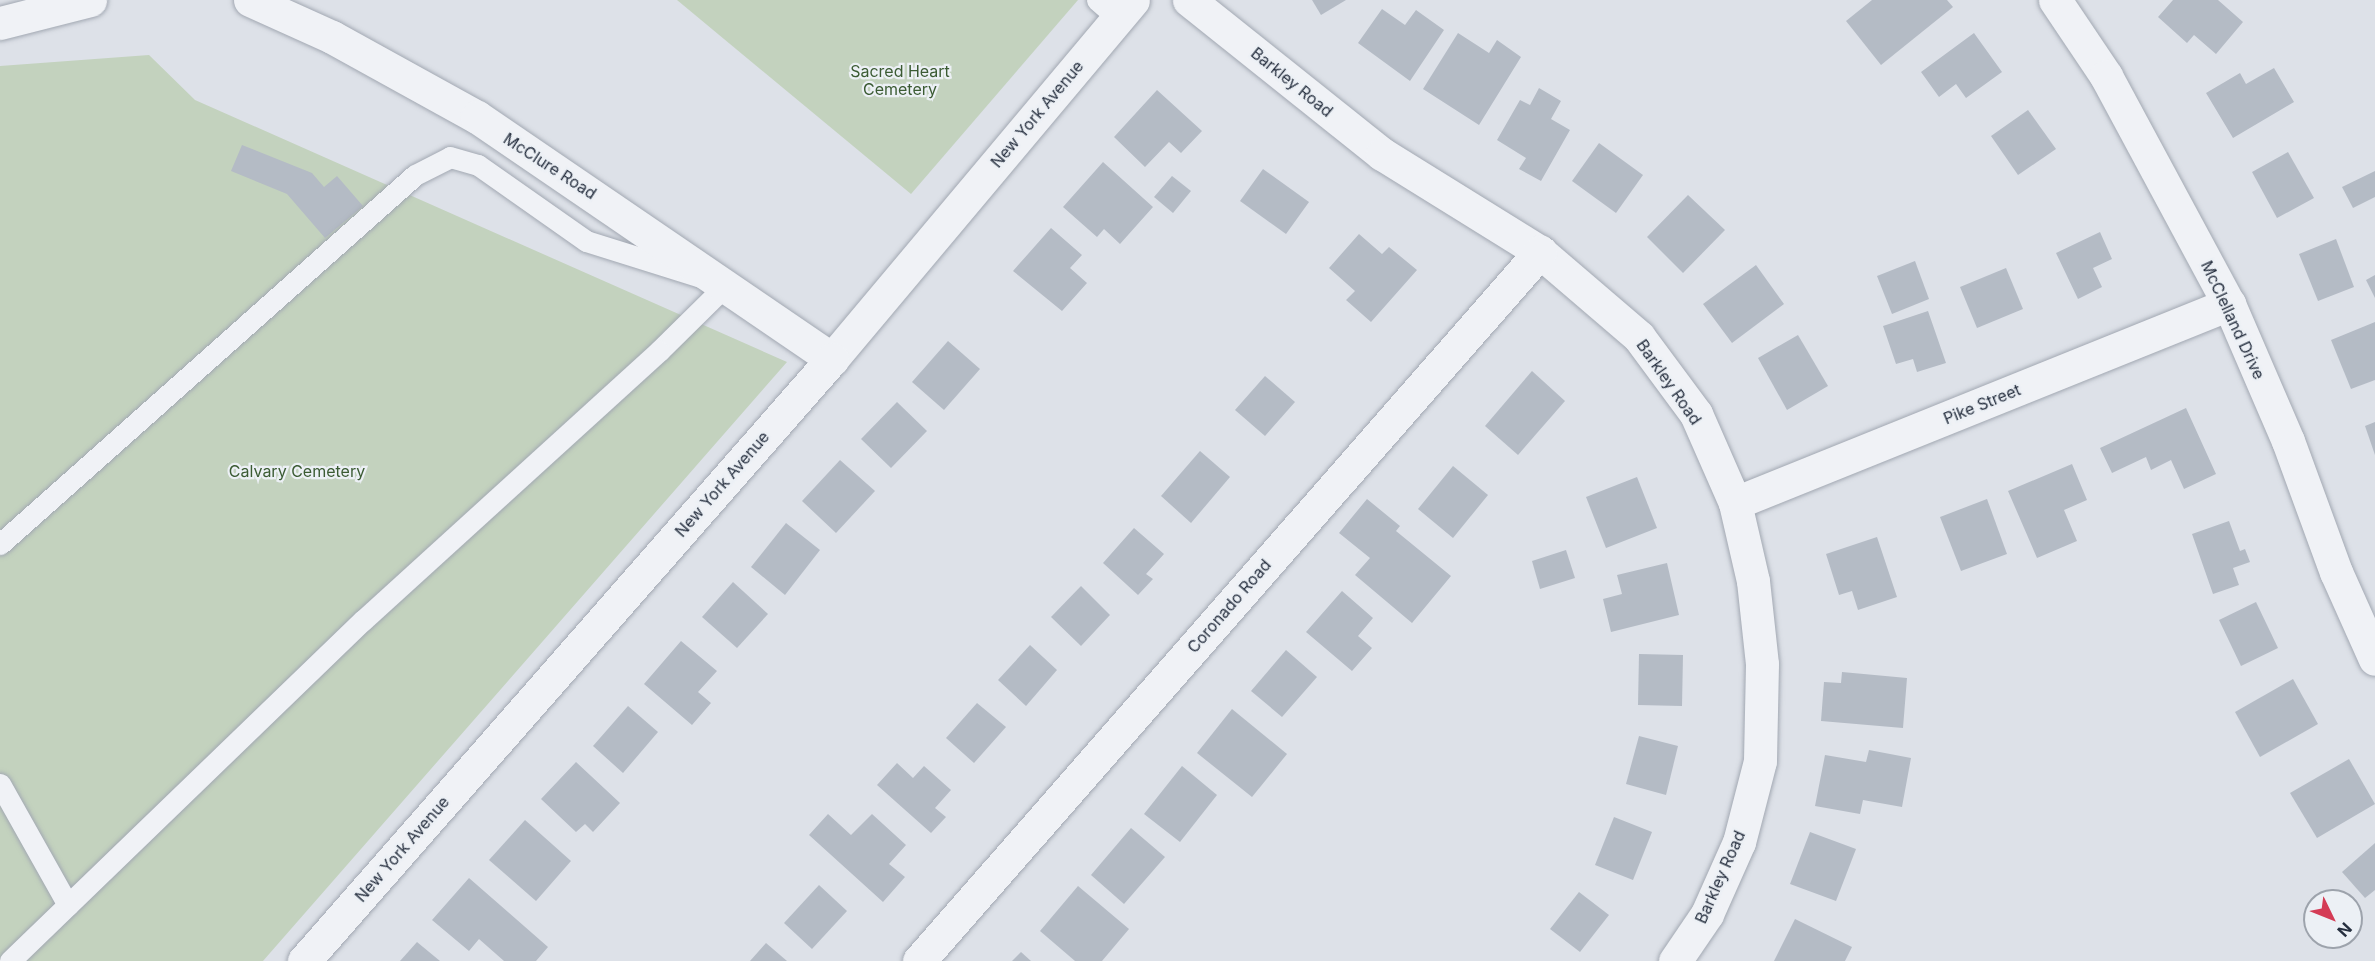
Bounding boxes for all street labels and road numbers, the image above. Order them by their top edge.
street label: Barkley Road [1247,43,1337,121]
street label: New York Avenue [987,57,1087,171]
street label: McClure Road [500,129,600,203]
street label: McClelland Drive [2197,258,2269,382]
street label: Barkley Road [1633,336,1705,428]
street label: Pike Street [1941,380,2023,428]
street label: New York Avenue [671,427,773,541]
street label: Coronado Road [1183,555,1275,657]
street label: New York Avenue [351,792,453,906]
street label: Barkley Road [1691,828,1749,926]

